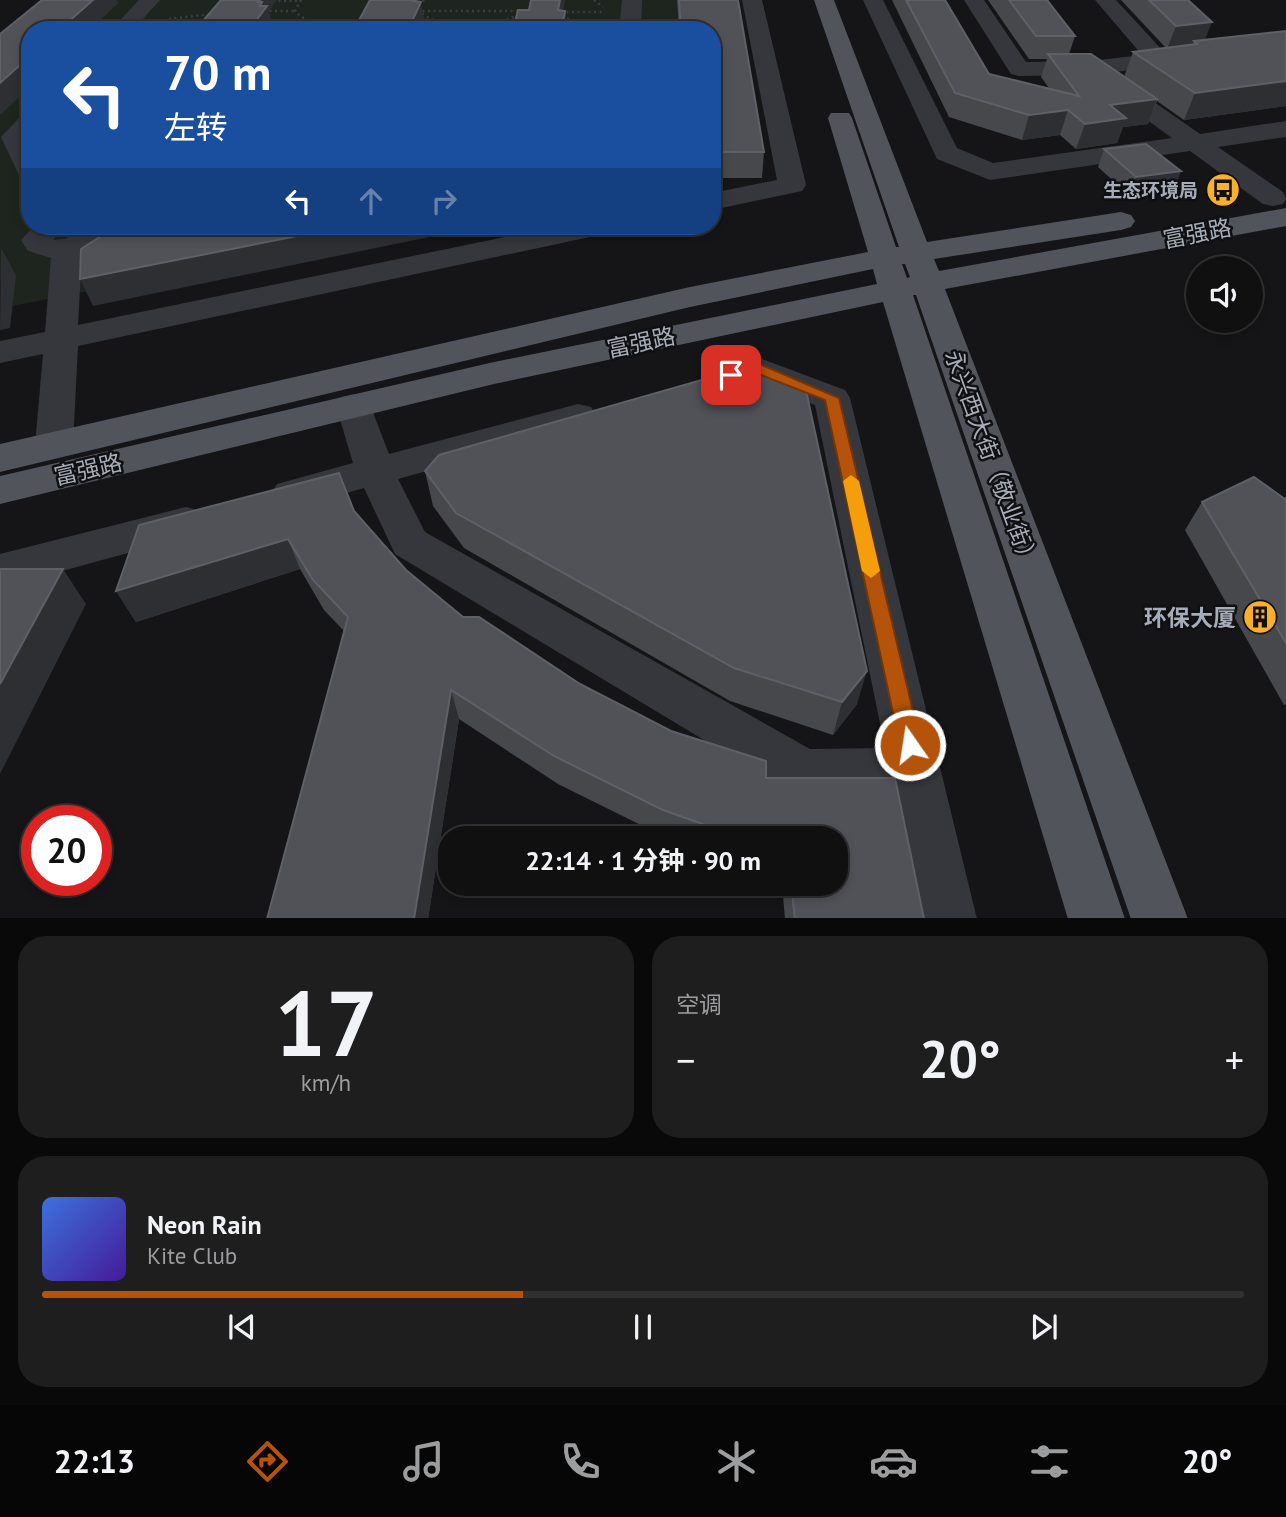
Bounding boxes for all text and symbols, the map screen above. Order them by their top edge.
text: 70 m [164,40,271,104]
icon: left [49,49,140,140]
text: 左转 [164,106,228,148]
bus stop icon: 生态环境局 [1204,171,1242,209]
place label: 生态环境局 [1103,178,1198,202]
icon: left [279,182,317,220]
icon: ahead [352,182,390,220]
icon: right [425,182,463,220]
street label: 富强路 [1160,212,1234,254]
map controls [1186,256,1263,333]
button: sound [1186,256,1263,333]
street label: 富强路 [604,321,678,363]
pin [701,345,761,405]
street label: 永兴西大街（敬业街） [939,346,1045,572]
icon: arrive [712,356,750,394]
street label: 富强路 [51,447,125,491]
building icon: 环保大厦 [1241,598,1279,636]
place label: 环保大厦 [1144,603,1236,632]
position arrow [873,708,947,782]
speed limit sign: 20 [21,805,112,896]
text: 22:14 · 1 分钟 · 90 m [525,844,761,877]
text: 17 [274,963,378,1081]
text: 空调 [676,990,722,1019]
text: 20° [919,1025,1001,1092]
text: − [676,1035,695,1084]
text: + [1225,1035,1244,1084]
text: km/h [301,1068,351,1097]
text: Neon Rain [147,1208,262,1241]
text: Kite Club [147,1241,237,1270]
icon: previous [223,1308,261,1346]
icon: pause [624,1308,662,1346]
icon: next [1025,1308,1063,1346]
icon: directions [243,1437,292,1486]
icon: music [399,1437,448,1486]
icon: phone [556,1437,605,1486]
icon: climate [712,1437,761,1486]
icon: car [869,1437,918,1486]
icon: filters [1025,1437,1074,1486]
text: 22:13 [54,1440,135,1482]
text: 20° [1182,1440,1232,1482]

